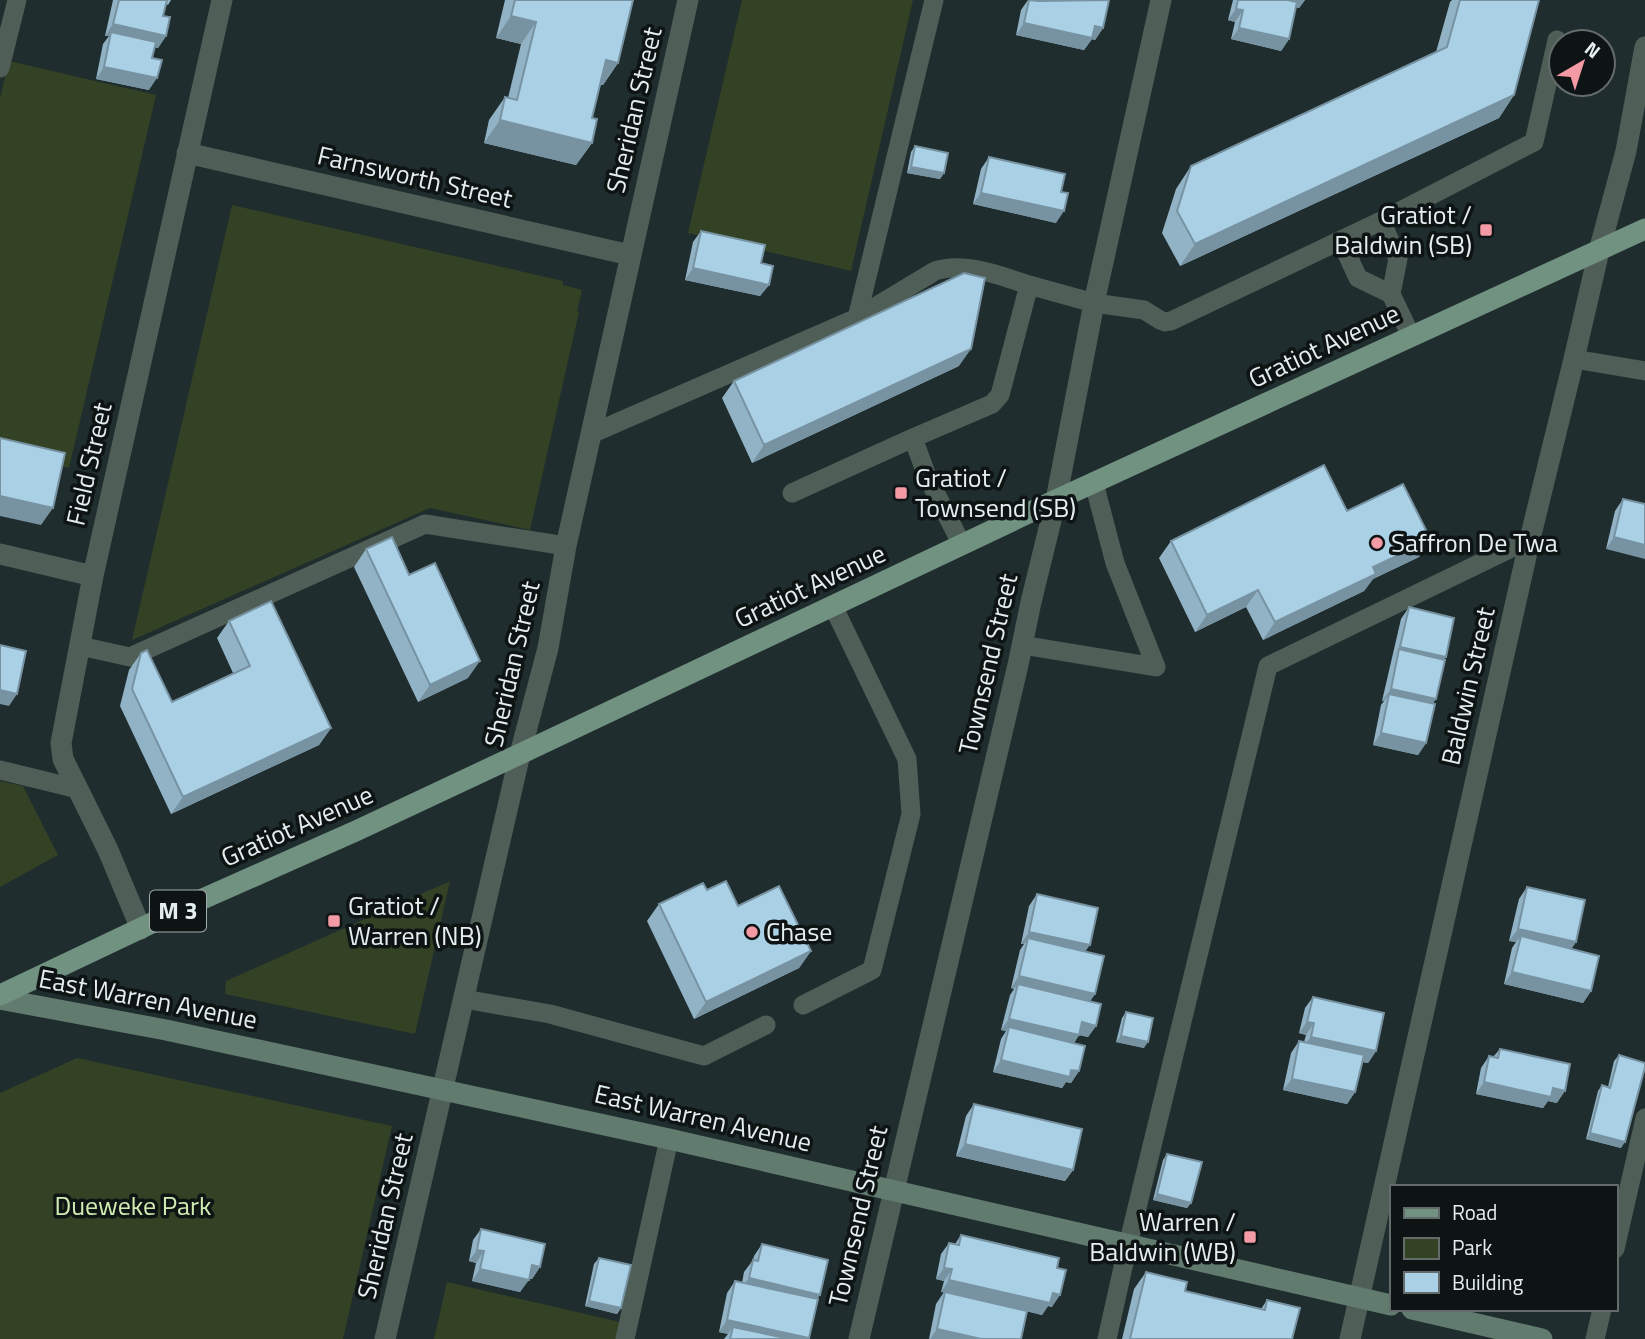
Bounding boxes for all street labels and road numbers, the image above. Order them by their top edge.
street label: Sheridan Street [595,23,672,197]
street label: Farnsworth Street [314,135,516,218]
street label: Gratiot Avenue [1242,294,1406,398]
street label: Field Street [55,399,122,529]
street label: Gratiot Avenue [728,534,892,638]
street label: Townsend Street [948,570,1027,758]
street label: Sheridan Street [473,577,550,751]
street label: Baldwin Street [1430,603,1505,769]
street label: Gratiot Avenue [215,775,379,876]
road number: M 3 [150,890,206,931]
street label: East Warren Avenue [35,958,261,1039]
street label: East Warren Avenue [591,1074,816,1161]
street label: Townsend Street [818,1122,897,1310]
street label: Sheridan Street [346,1129,423,1303]

